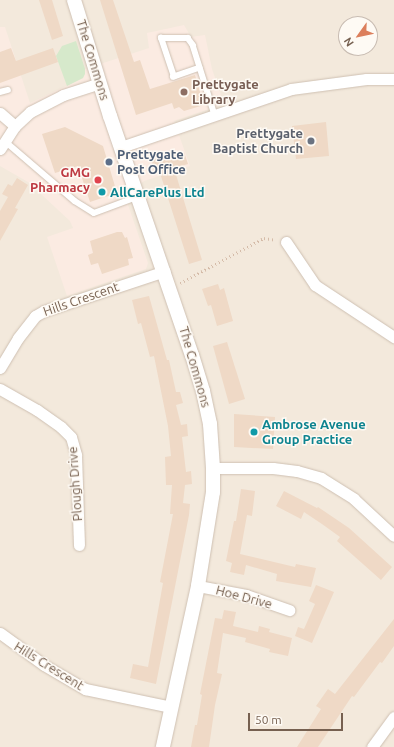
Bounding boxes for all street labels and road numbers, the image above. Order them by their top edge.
street label: The Commons [73,18,113,102]
street label: Hills Crescent [41,279,121,319]
street label: The Commons [176,325,214,409]
street label: Plough Drive [65,446,85,522]
street label: Hoe Drive [214,582,274,612]
street label: Hills Crescent [11,638,87,694]

